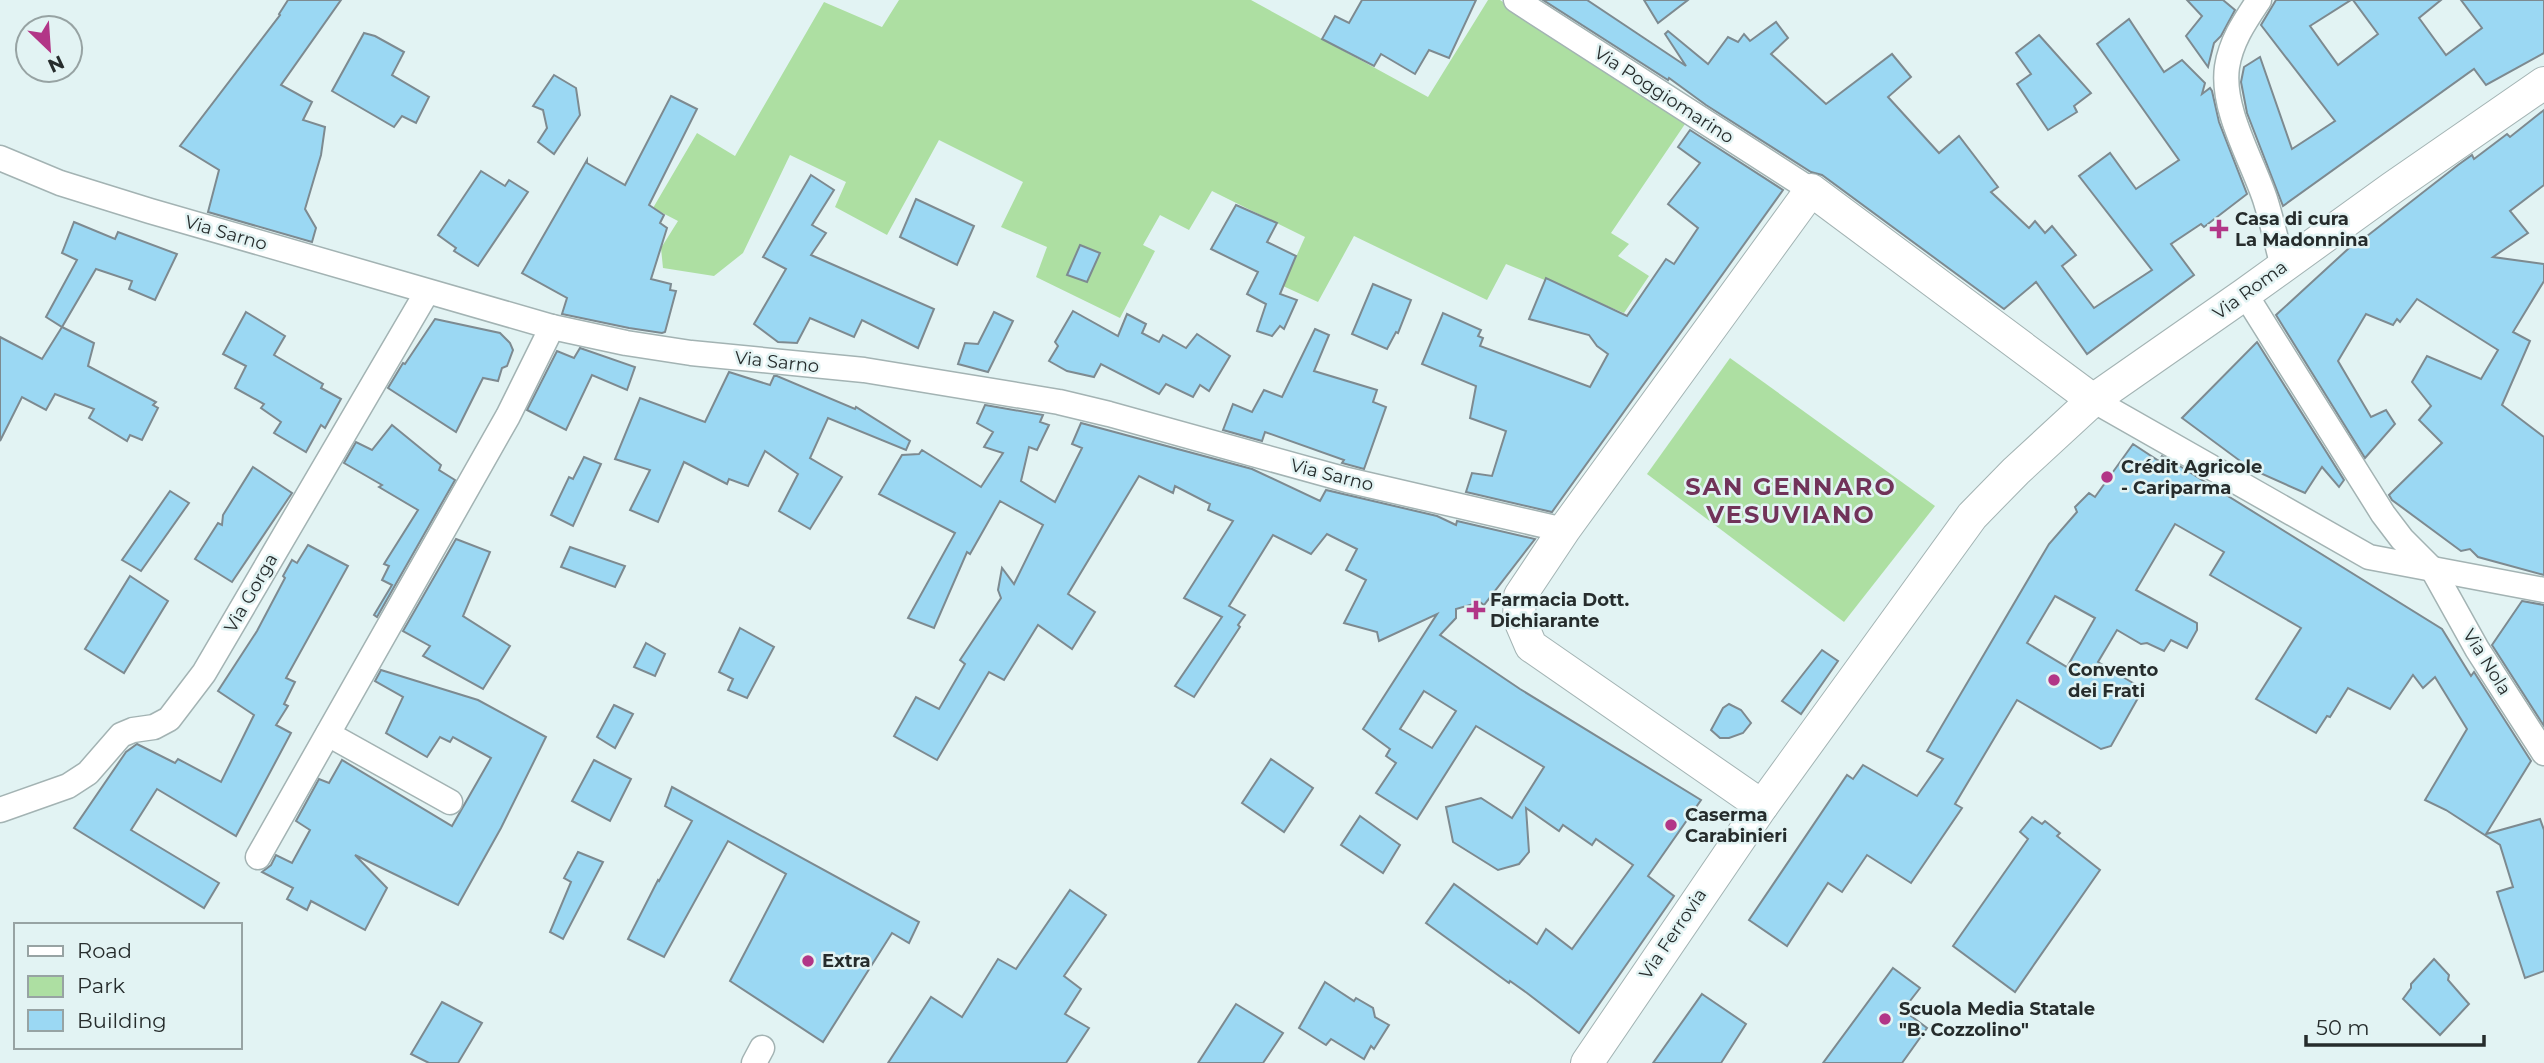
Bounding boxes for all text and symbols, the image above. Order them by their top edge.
north arrow [14,14,84,84]
street label: Via Poggiomarino [1590,42,1738,148]
text: N [44,50,68,78]
place label: Casa di cura La Madonnina [2235,208,2369,251]
street label: Via Sarno [182,211,270,255]
marker: Casa di cura La Madonnina [2209,219,2229,239]
street label: Via Roma [2209,256,2291,324]
street label: Via Sarno [734,347,820,377]
street label: Via Sarno [1288,454,1376,496]
place label: Crédit Agricole - Cariparma [2121,456,2262,499]
marker: Crédit Agricole - Cariparma [2099,469,2115,485]
district label: SAN GENNARO VESUVIANO [1685,472,1897,529]
street label: Via Gorga [220,550,282,636]
place label: Farmacia Dott. Dichiarante [1490,589,1630,632]
marker: Farmacia Dott. Dichiarante [1468,602,1484,618]
street label: Via Nola [2458,625,2516,699]
place label: Convento dei Frati [2068,659,2159,702]
marker: Convento dei Frati [2046,672,2062,688]
place label: Caserma Carabinieri [1685,804,1787,847]
marker: Caserma Carabinieri [1663,817,1679,833]
street label: Via Ferrovia [1635,884,1711,984]
legend [14,923,242,1049]
text: Road [77,938,132,963]
place label: Extra [822,950,871,972]
marker: Extra [800,953,816,969]
text: Park [77,973,125,998]
place label: Scuola Media Statale "B. Cozzolino" [1899,998,2095,1041]
scale bar [2306,1004,2484,1048]
text: Building [77,1008,167,1033]
marker: Scuola Media Statale "B. Cozzolino" [1877,1011,1893,1027]
text: 50 m [2316,1015,2370,1040]

